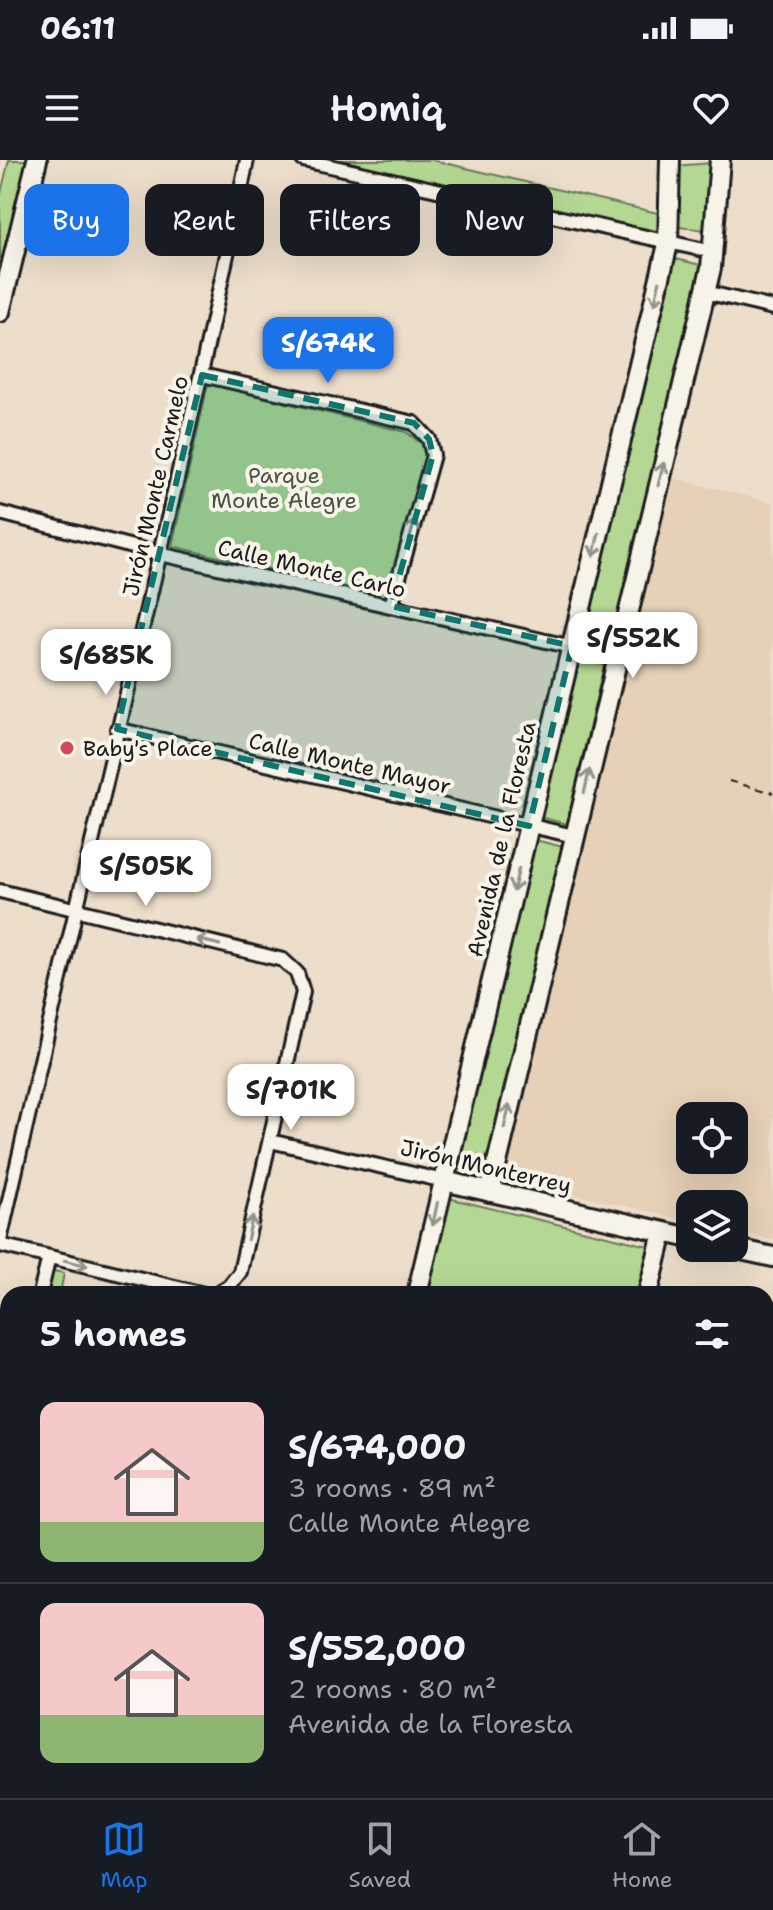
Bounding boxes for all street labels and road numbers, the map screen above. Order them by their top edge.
street label: Jirón Monte Carmelo [116,373,195,599]
street label: Calle Monte Carlo [215,533,409,604]
street label: Avenida de la Floresta [460,718,543,960]
street label: Calle Monte Mayor [246,726,454,801]
street label: Jirón Monterrey [398,1133,574,1200]

